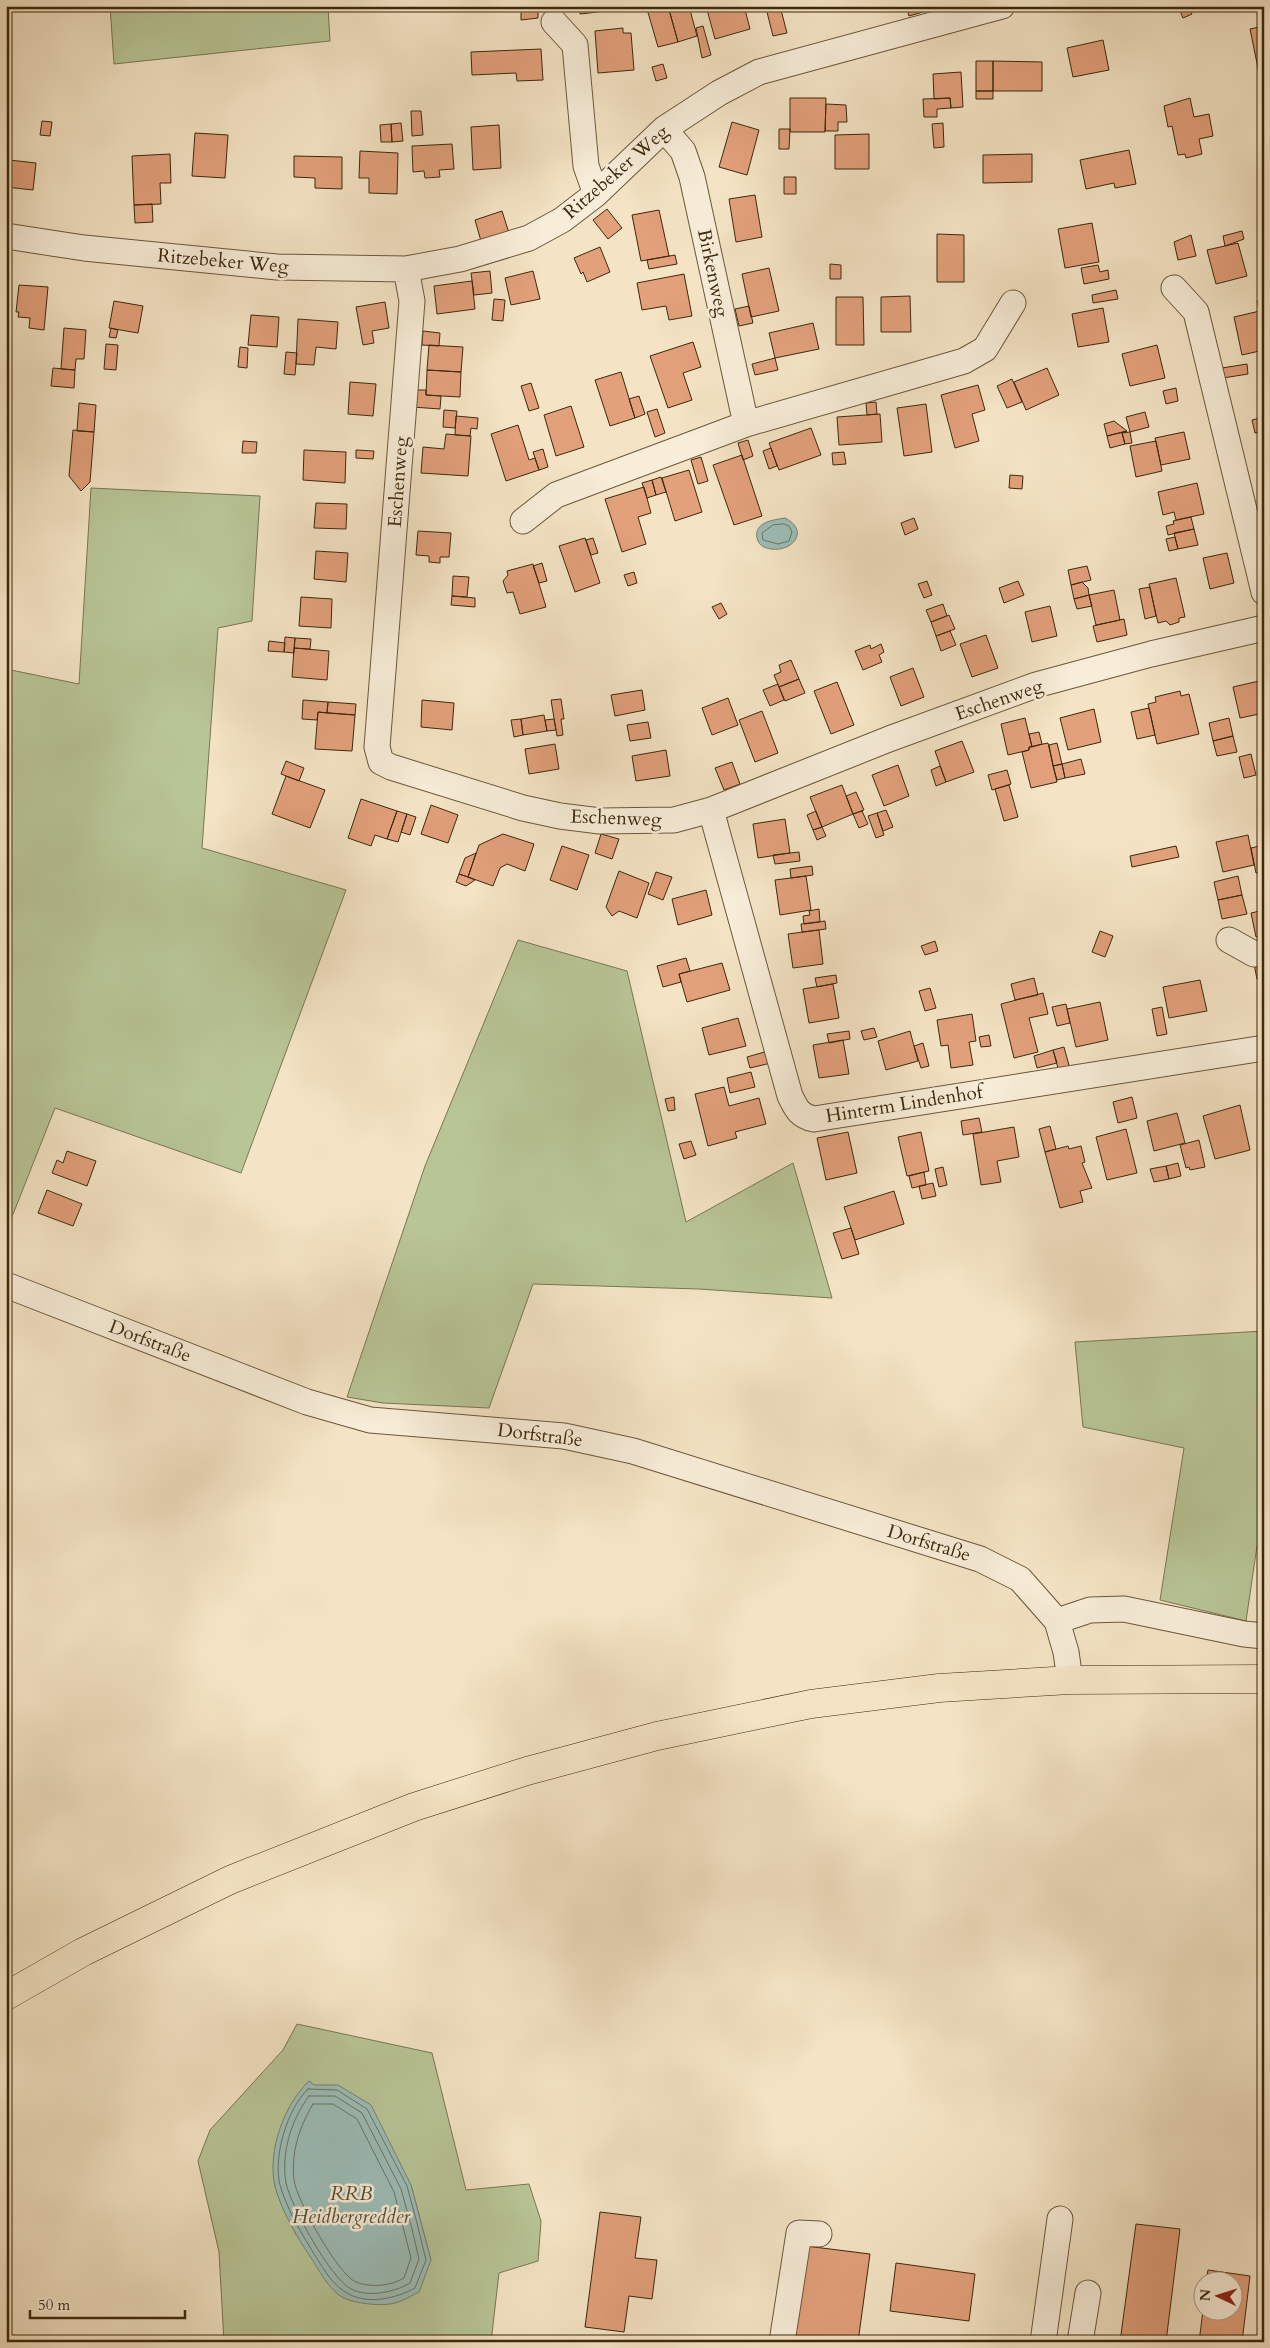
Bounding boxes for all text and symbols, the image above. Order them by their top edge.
street label: Ritzebeker Weg [558,119,674,225]
street label: Birkenweg [691,227,735,320]
street label: Ritzebeker Weg [156,242,290,280]
street label: Eschenweg [382,435,414,528]
street label: Eschenweg [952,673,1047,727]
street label: Eschenweg [570,803,662,833]
street label: Hinterm Lindenhof [824,1078,987,1129]
street label: Dorfstraße [105,1313,195,1369]
street label: Dorfstraße [496,1417,584,1453]
street label: Dorfstraße [884,1518,974,1568]
water label: RRB Heidbergredder [292,2180,411,2230]
north arrow [1192,2270,1242,2320]
scale bar [30,2288,185,2320]
text: N [1196,2288,1215,2302]
text: 50 m [38,2295,70,2315]

